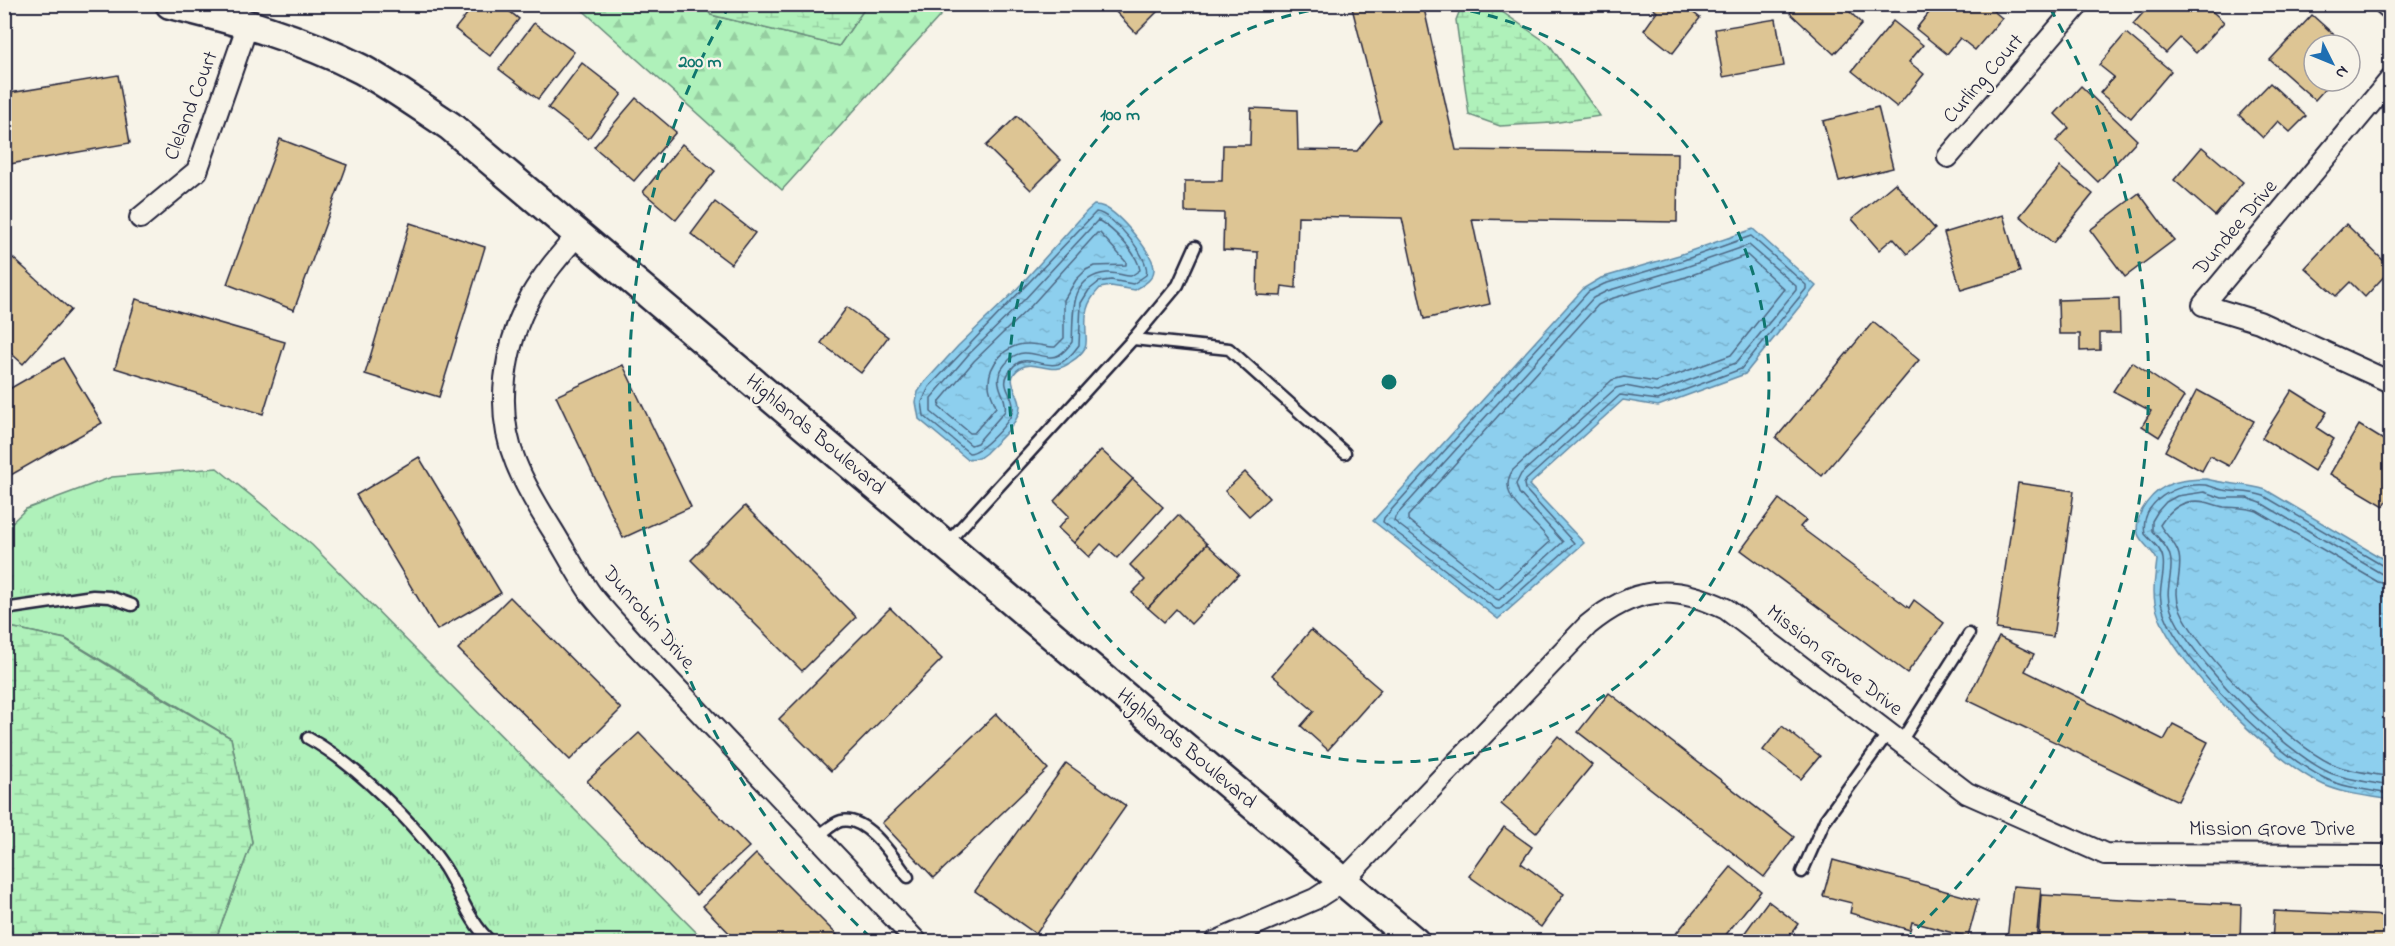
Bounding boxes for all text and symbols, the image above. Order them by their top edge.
street label: Curling Court [1936,28,2033,132]
north arrow [2302,33,2362,93]
street label: Cleland Court [157,47,227,165]
text: 200 m [678,50,722,76]
text: N [2329,60,2354,84]
text: 100 m [1100,103,1140,129]
street label: Dundee Drive [2186,173,2286,283]
street label: Highlands Boulevard [737,367,892,504]
centre of rings [1379,372,1399,392]
street label: Dunrobin Drive [594,559,702,677]
street label: Mission Grove Drive [1759,598,1909,724]
street label: Highlands Boulevard [1108,681,1263,818]
street label: Mission Grove Drive [2189,815,2356,845]

